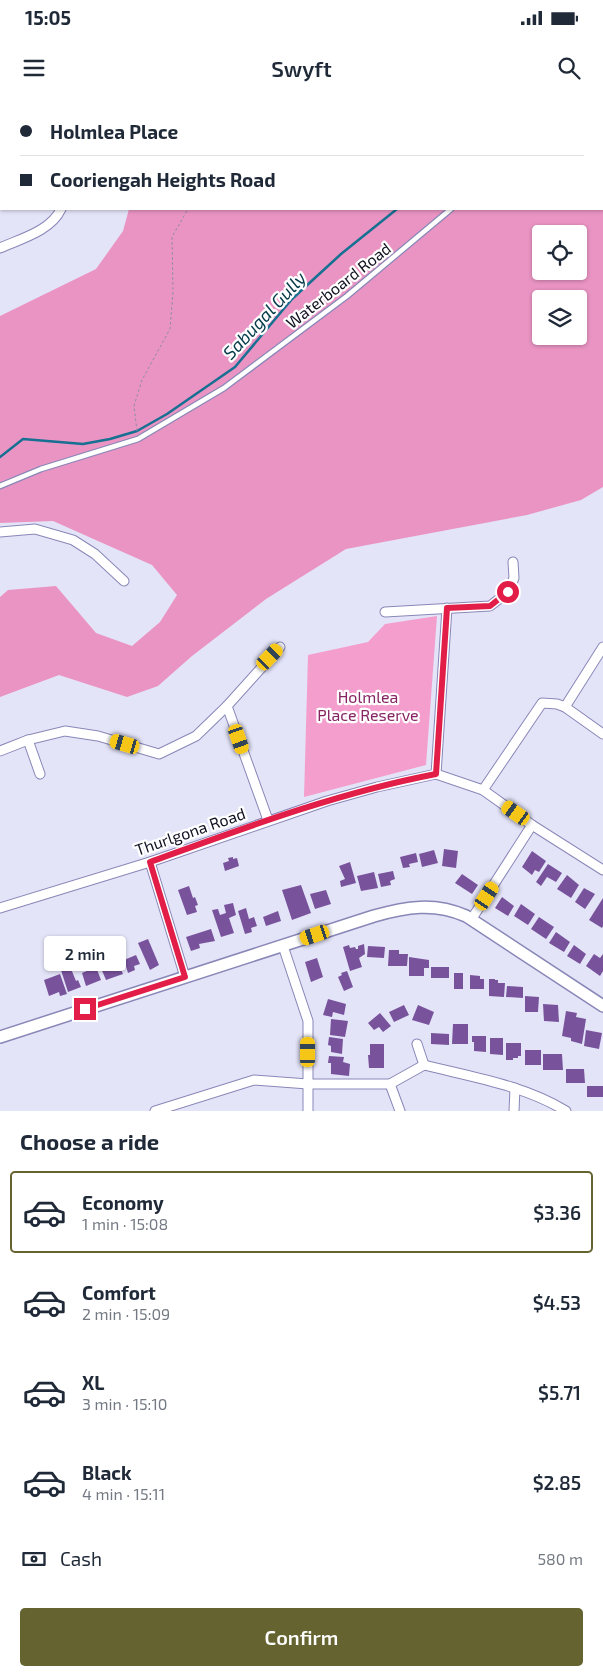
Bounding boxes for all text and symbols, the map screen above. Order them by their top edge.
text: 15:05 [25,6,71,29]
icon: menu [20,54,48,82]
icon: search [555,54,583,82]
text: Swyft [271,55,332,81]
text: Holmlea Place [50,120,178,143]
text: Cooriengah Heights Road [50,168,276,191]
map controls [532,225,587,345]
button: locate [532,225,587,280]
street label: Waterboard Road [282,238,394,332]
water label: Sabugal Gully [218,266,310,363]
button: layers [532,290,587,345]
route start [497,581,519,603]
car [254,641,285,673]
park label: Holmlea Place Reserve [317,687,419,724]
car [227,722,250,756]
car [108,733,141,755]
car [499,798,532,828]
street label: Thurlgona Road [132,803,248,859]
car [472,879,501,913]
car [298,923,331,947]
callout: 2 min [44,936,126,972]
text: 2 min [65,944,105,963]
route end [74,998,96,1020]
car [300,1037,315,1067]
text: Choose a ride [20,1128,159,1154]
icon: car [22,1190,67,1235]
text: Economy [82,1191,164,1214]
text: $3.36 [533,1201,581,1224]
text: 1 min · 15:08 [82,1214,168,1233]
icon: car [22,1280,67,1325]
text: Comfort [82,1281,156,1304]
text: $4.53 [533,1291,581,1314]
text: 2 min · 15:09 [82,1304,170,1323]
icon: car [22,1370,67,1415]
text: XL [82,1371,104,1394]
text: $5.71 [538,1381,581,1404]
text: 3 min · 15:10 [82,1394,167,1413]
icon: car [22,1460,67,1505]
text: Black [82,1461,132,1484]
text: $2.85 [533,1471,581,1494]
text: 4 min · 15:11 [82,1484,165,1503]
icon: cash [20,1545,48,1573]
text: Cash [60,1547,102,1570]
text: 580 m [537,1549,583,1568]
button: Confirm [20,1608,583,1666]

